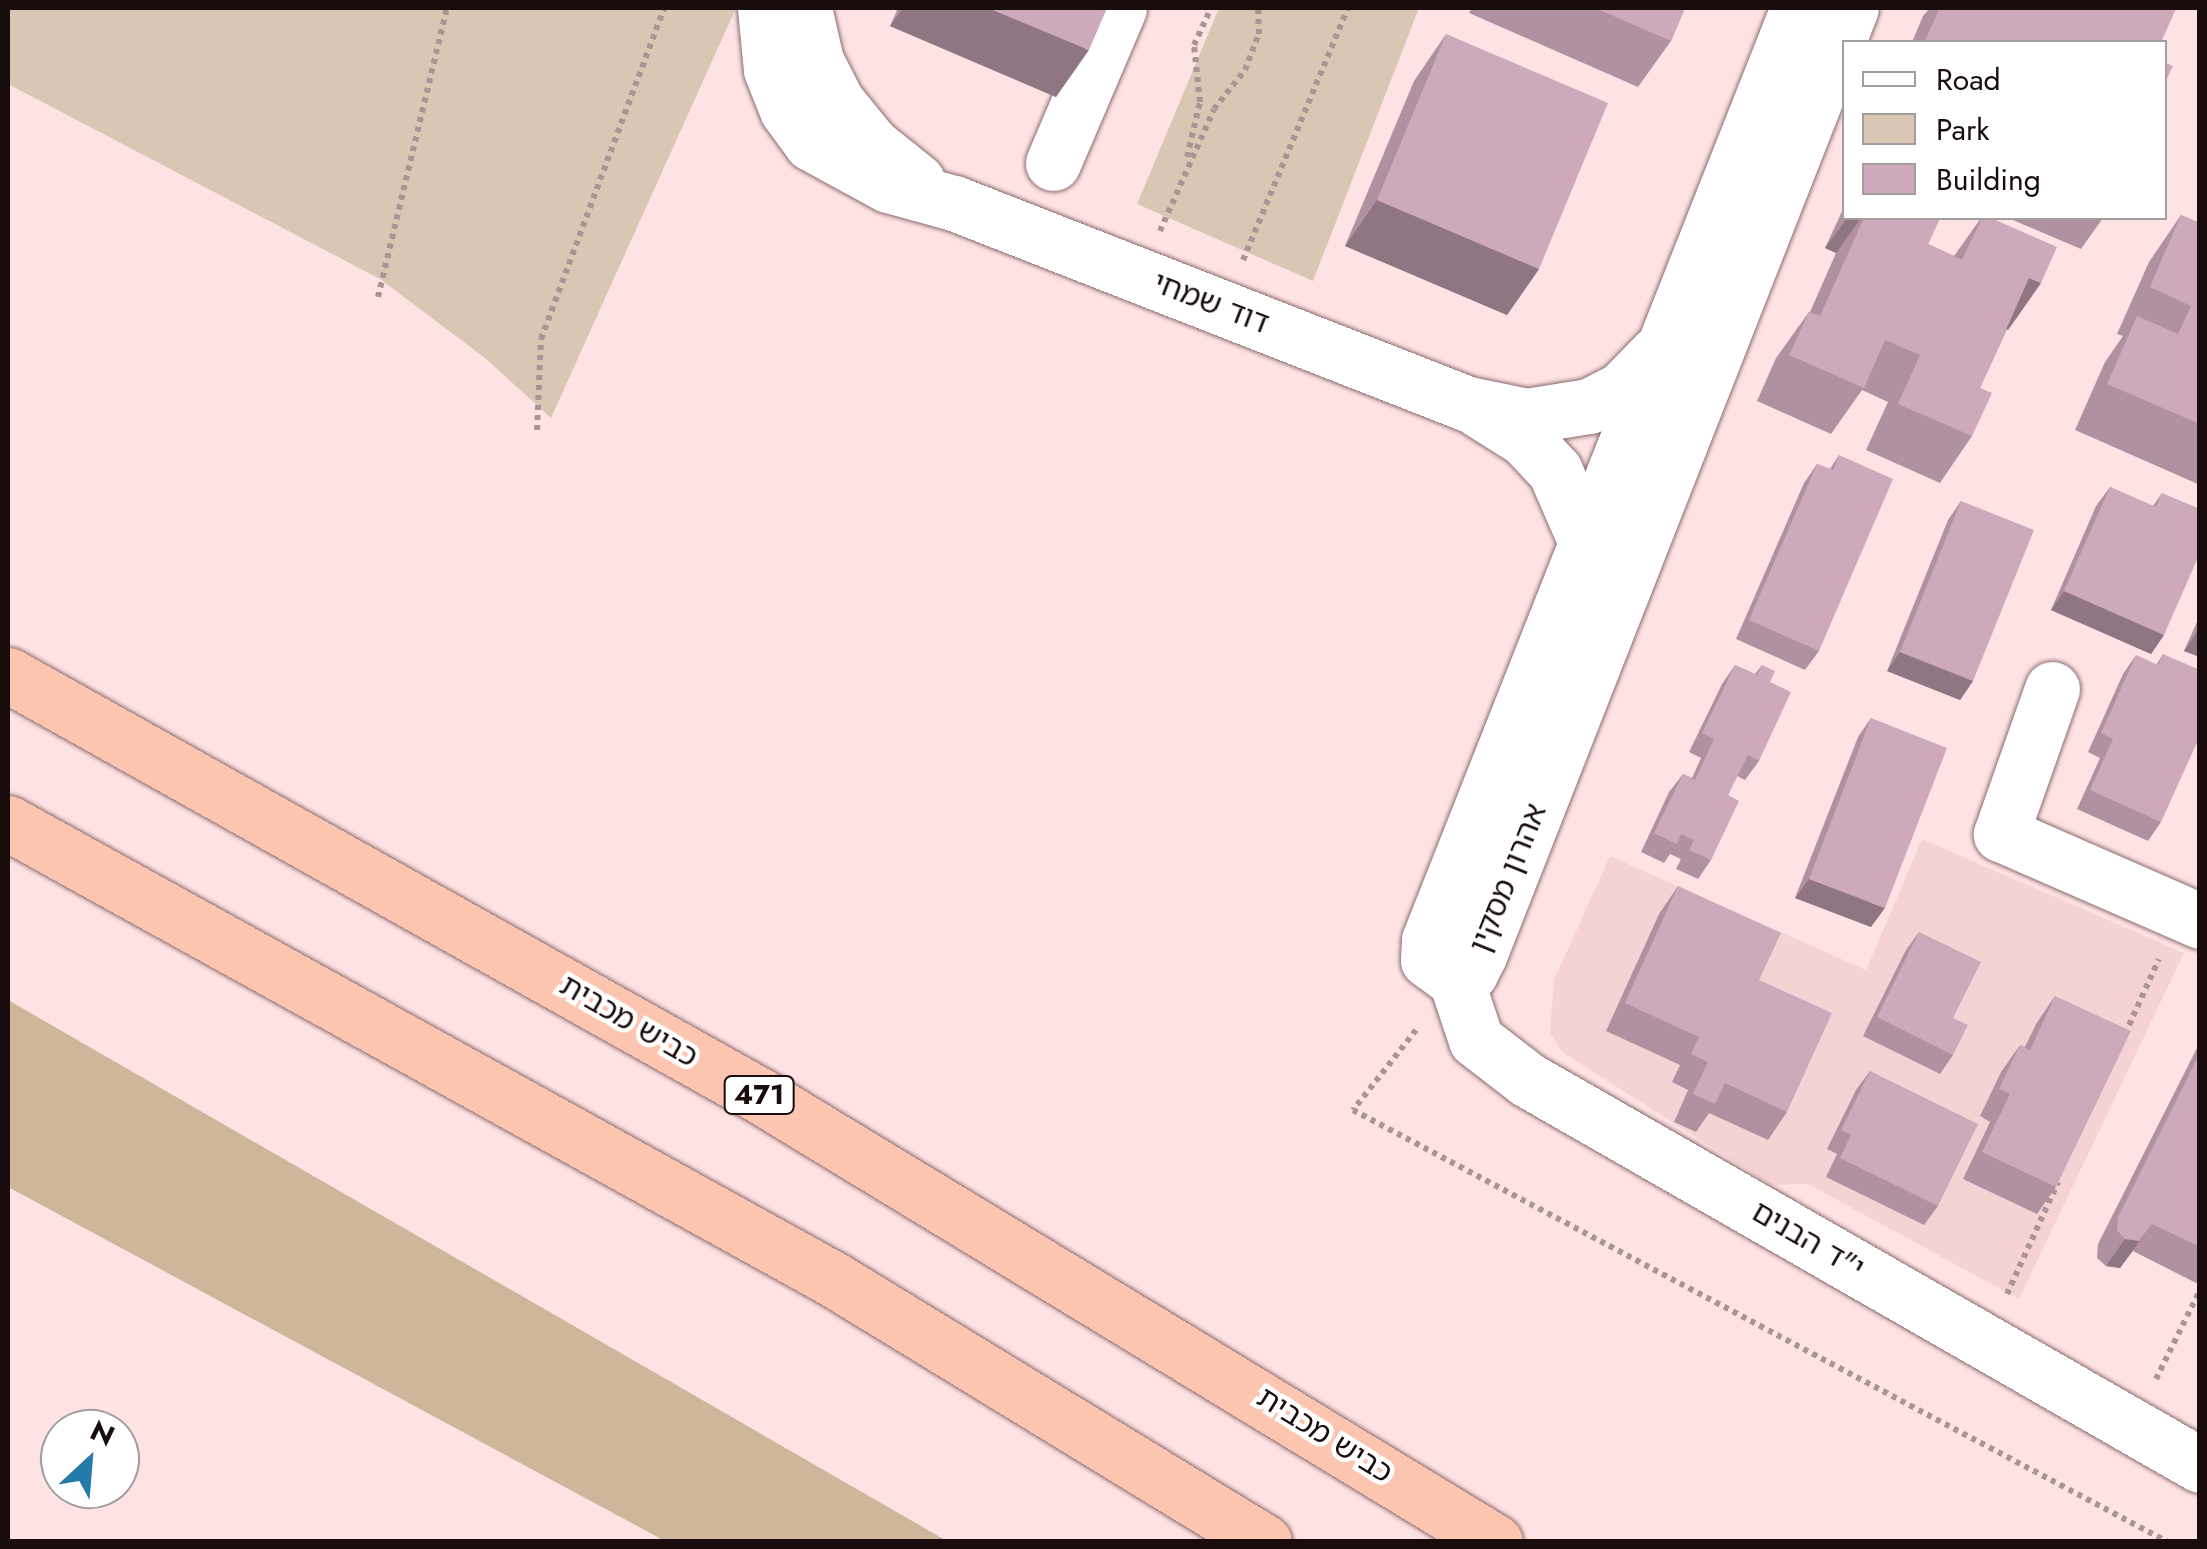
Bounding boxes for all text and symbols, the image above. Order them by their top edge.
legend [1842,40,2167,220]
text: Road [1936,58,2001,101]
text: Park [1936,108,1989,151]
text: Building [1936,158,2041,201]
street label: דוד שמחי [1148,265,1274,341]
street label: אהרון מסקין [1462,798,1554,958]
street label: כביש מכבית [554,967,704,1075]
road number: 471 [722,1072,796,1118]
street label: י"ד הבנים [1746,1194,1870,1286]
street label: כביש מכבית [1251,1379,1399,1491]
north arrow [40,1409,140,1509]
text: N [84,1410,121,1457]

